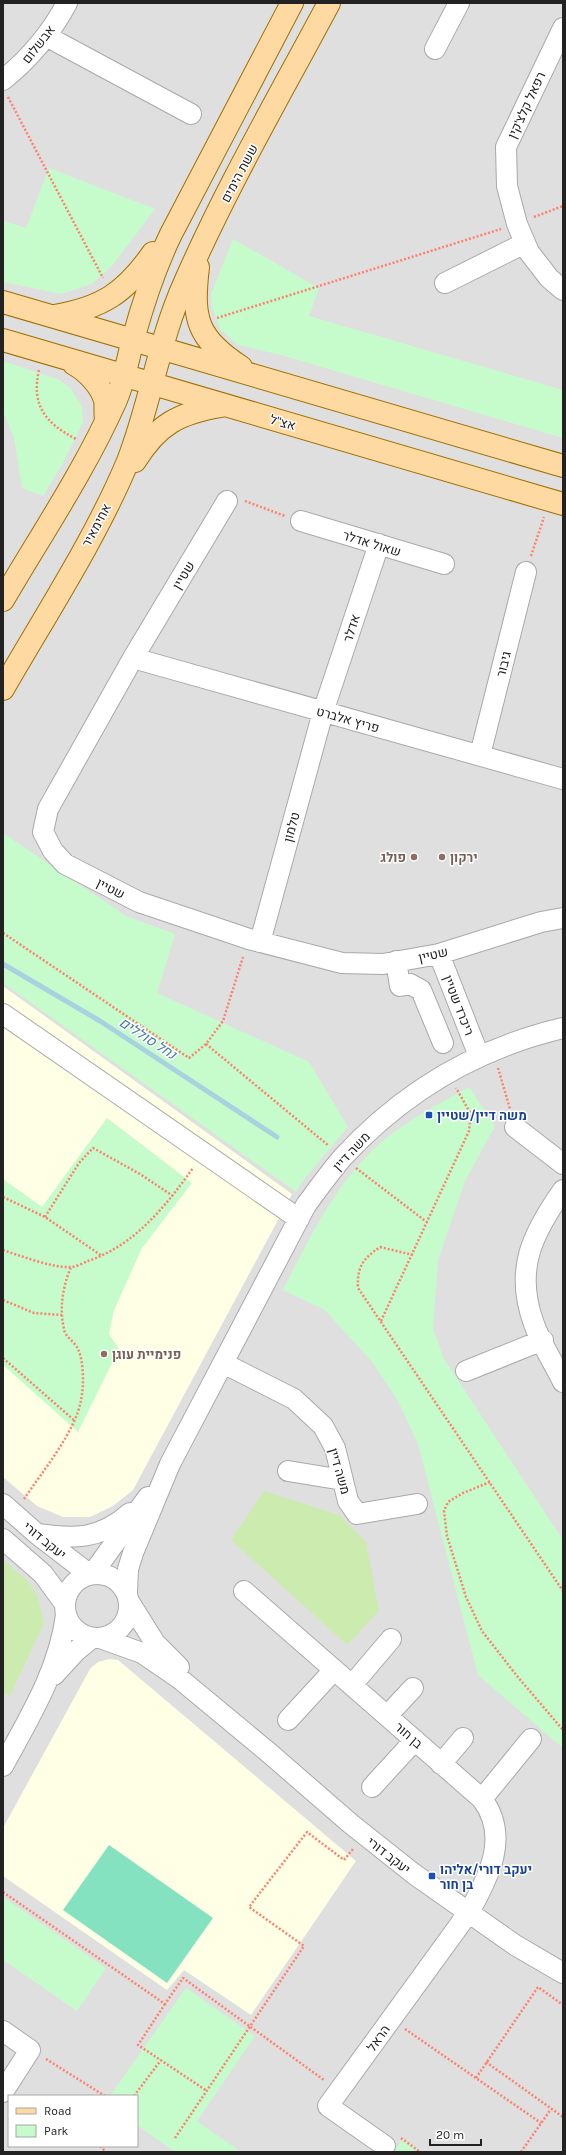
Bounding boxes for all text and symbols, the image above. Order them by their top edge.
street label: אבשלום [19,22,58,66]
street label: רפאל קלצ'קין [504,69,548,141]
street label: ששת הימים [218,142,261,205]
street label: אצ"ל [268,412,297,433]
street label: אחימאיר [79,501,114,550]
street label: שאול אדלר [341,527,403,559]
street label: שטיין [169,559,198,592]
street label: אדלר [340,612,363,644]
street label: גיבור [493,650,514,679]
street label: פריץ אלברט [315,703,381,736]
street label: טלמון [280,810,303,844]
place label: פולג [381,850,406,865]
place label: ירקון [450,850,478,865]
marker: פולג [409,852,419,862]
marker: ירקון [437,852,447,862]
street label: שטיין [94,875,128,902]
street label: שטיין [417,944,449,965]
street label: ריכרד שטיין [440,973,477,1037]
water label: נחל סוללים [116,1014,180,1064]
place label: משה דיין/שטיין [437,1108,527,1123]
marker: משה דיין/שטיין [424,1110,434,1120]
street label: משה דיין [330,1129,373,1174]
place label: פנימיית עוגן [112,1347,181,1362]
marker: פנימיית עוגן [99,1349,109,1359]
street label: משה דיין [326,1446,353,1496]
street label: יעקב דורי [20,1519,69,1562]
street label: בן חור [392,1719,426,1752]
street label: יעקב דורי [364,1834,413,1877]
place label: יעקב דורי/אליהו בן חור [440,1862,532,1892]
marker: יעקב דורי/אליהו בן חור [427,1871,437,1881]
street label: הראל [364,2022,393,2054]
legend [8,2095,138,2147]
text: Road [44,2104,72,2118]
scale bar [430,2121,481,2147]
text: Park [44,2124,69,2138]
text: 20 m [436,2128,464,2142]

